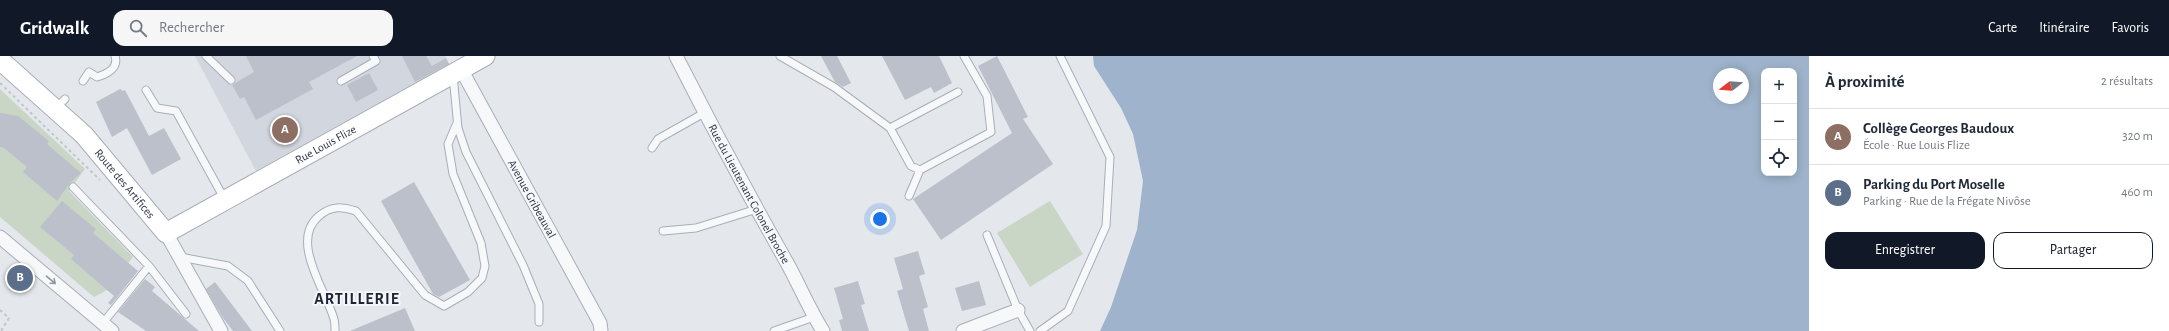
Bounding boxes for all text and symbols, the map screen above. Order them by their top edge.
search box [113,10,393,46]
icon: search [127,17,149,39]
text: Gridwalk [20,19,89,38]
text: Rechercher [159,20,224,35]
text: Carte [1988,21,2017,35]
text: Itinéraire [2039,21,2089,35]
text: Favoris [2111,21,2149,35]
north arrow [1713,68,1749,104]
map controls [1761,68,1797,176]
button: + [1761,68,1797,104]
text: À proximité [1825,73,1905,90]
text: 2 résultats [2101,75,2153,88]
button: − [1761,104,1797,140]
pin: A [272,115,298,145]
text: Collège Georges Baudoux [1863,121,2014,136]
street label: Rue du Lieutenant Colonel Broche [706,122,792,265]
street label: Rue Louis Flize [293,123,358,166]
text: A [1834,130,1842,143]
text: 320 m [2122,130,2153,143]
text: École · Rue Louis Flize [1863,139,1970,152]
button: locate [1761,140,1797,176]
street label: Route des Artifices [92,147,157,221]
street label: Avenue Gribeauval [506,158,558,240]
text: Parking du Port Moselle [1863,177,2005,192]
text: B [1834,186,1842,199]
text: 460 m [2121,186,2153,199]
text: Parking · Rue de la Frégate Nivôse [1863,195,2031,208]
your location [870,209,890,229]
button: Enregistrer [1825,232,1985,269]
button: Partager [1993,232,2153,269]
pin: B [7,263,33,293]
one-way arrow [46,276,57,285]
district label: ARTILLERIE [314,291,400,307]

